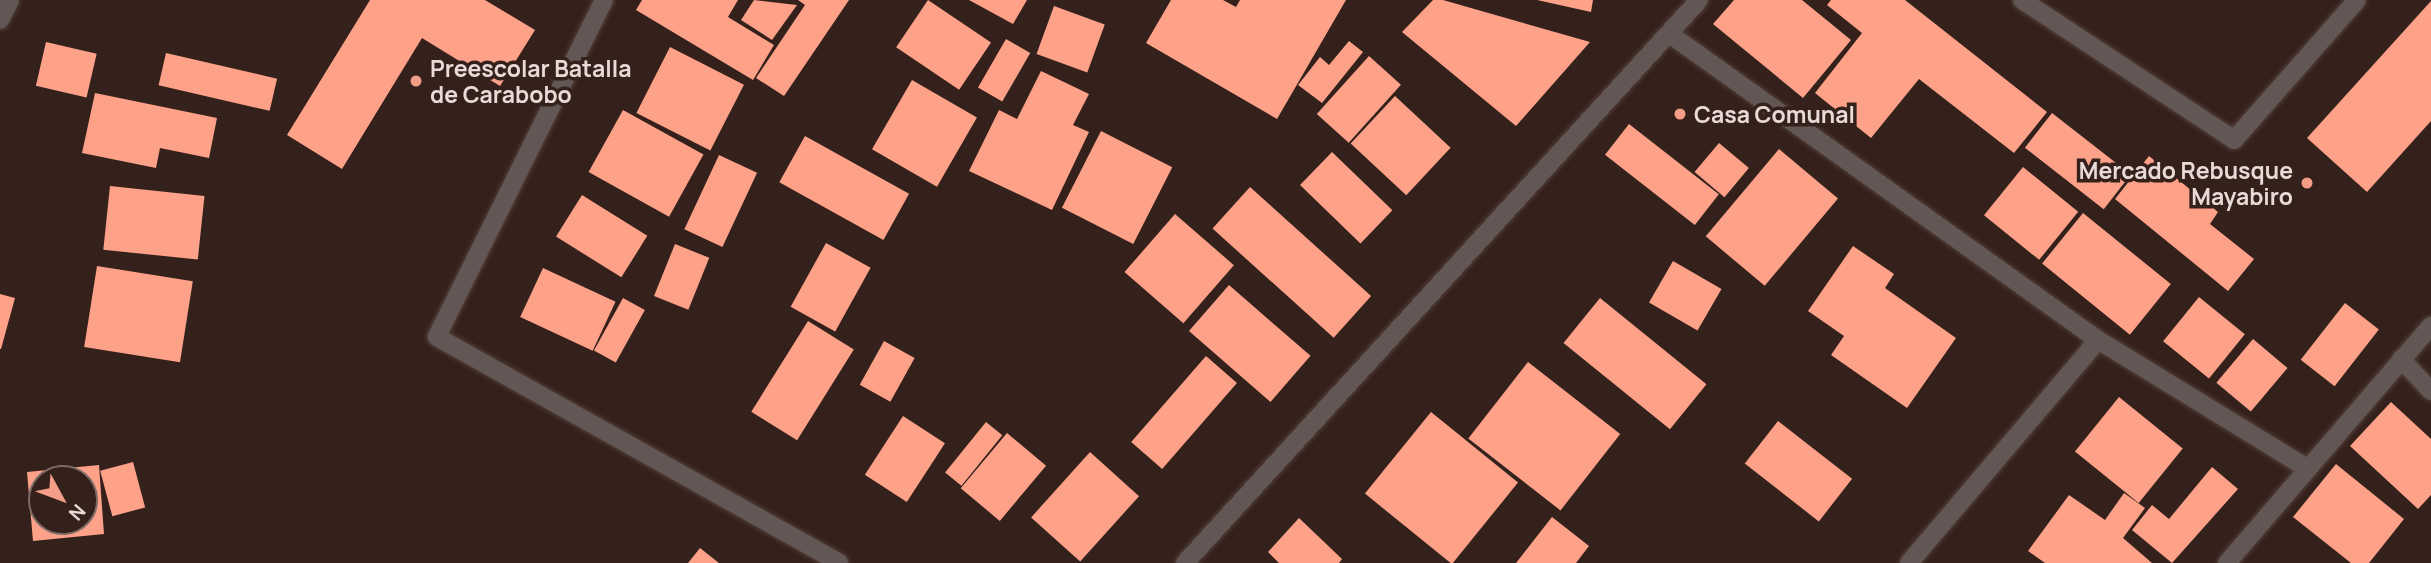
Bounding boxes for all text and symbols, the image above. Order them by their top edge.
place label: Preescolar Batalla de Carabobo [430,54,631,108]
marker: Preescolar Batalla de Carabobo [408,73,424,89]
place label: Casa Comunal [1694,100,1855,128]
marker: Casa Comunal [1672,106,1688,122]
place label: Mercado Rebusque Mayabiro [2079,156,2293,210]
marker: Mercado Rebusque Mayabiro [2299,175,2315,191]
north arrow [28,465,98,535]
text: N [63,499,92,526]

